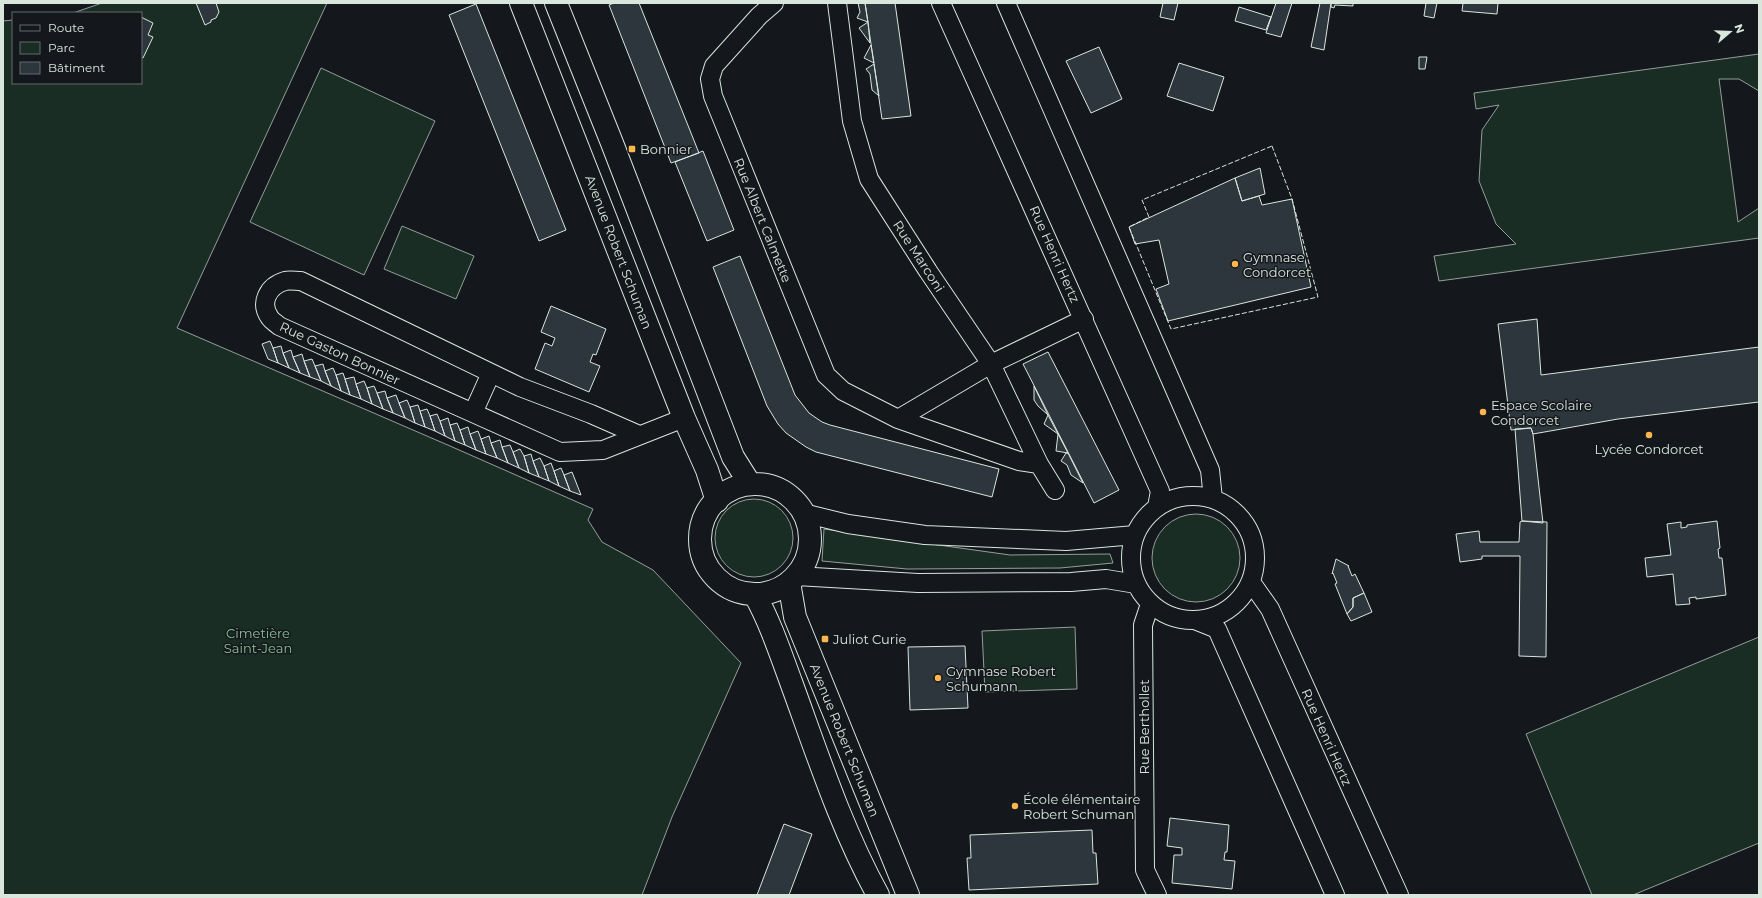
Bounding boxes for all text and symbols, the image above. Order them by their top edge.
legend [12,12,142,84]
north arrow [1710,12,1750,52]
text: Route [48,20,84,35]
text: N [1731,22,1748,35]
text: Parc [48,40,75,55]
text: Bâtiment [48,60,105,75]
place label: Bonnier [640,141,692,157]
marker: Bonnier [627,144,637,154]
street label: Rue Albert Calmette [731,155,795,285]
street label: Avenue Robert Schuman [582,173,656,331]
street label: Rue Henri Hertz [1026,203,1084,305]
street label: Rue Marconi [890,217,948,295]
place label: Gymnase Condorcet [1243,249,1311,280]
marker: Gymnase Condorcet [1230,259,1240,269]
street label: Rue Gaston Bonnier [277,318,403,388]
place label: Espace Scolaire Condorcet [1491,397,1592,428]
marker: Espace Scolaire Condorcet [1478,407,1488,417]
marker: Lycée Condorcet [1644,430,1654,440]
place label: Lycée Condorcet [1594,441,1704,457]
park label: Cimetière Saint-Jean [224,625,292,656]
place label: Juliot Curie [832,631,906,647]
marker: Juliot Curie [820,634,830,644]
street label: Avenue Robert Schuman [807,661,883,819]
place label: Gymnase Robert Schumann [946,663,1056,694]
marker: Gymnase Robert Schumann [933,673,943,683]
street label: Rue Berthollet [1136,680,1152,774]
street label: Rue Henri Hertz [1298,686,1356,788]
place label: École élémentaire Robert Schuman [1023,791,1141,822]
marker: École élémentaire Robert Schuman [1010,801,1020,811]

